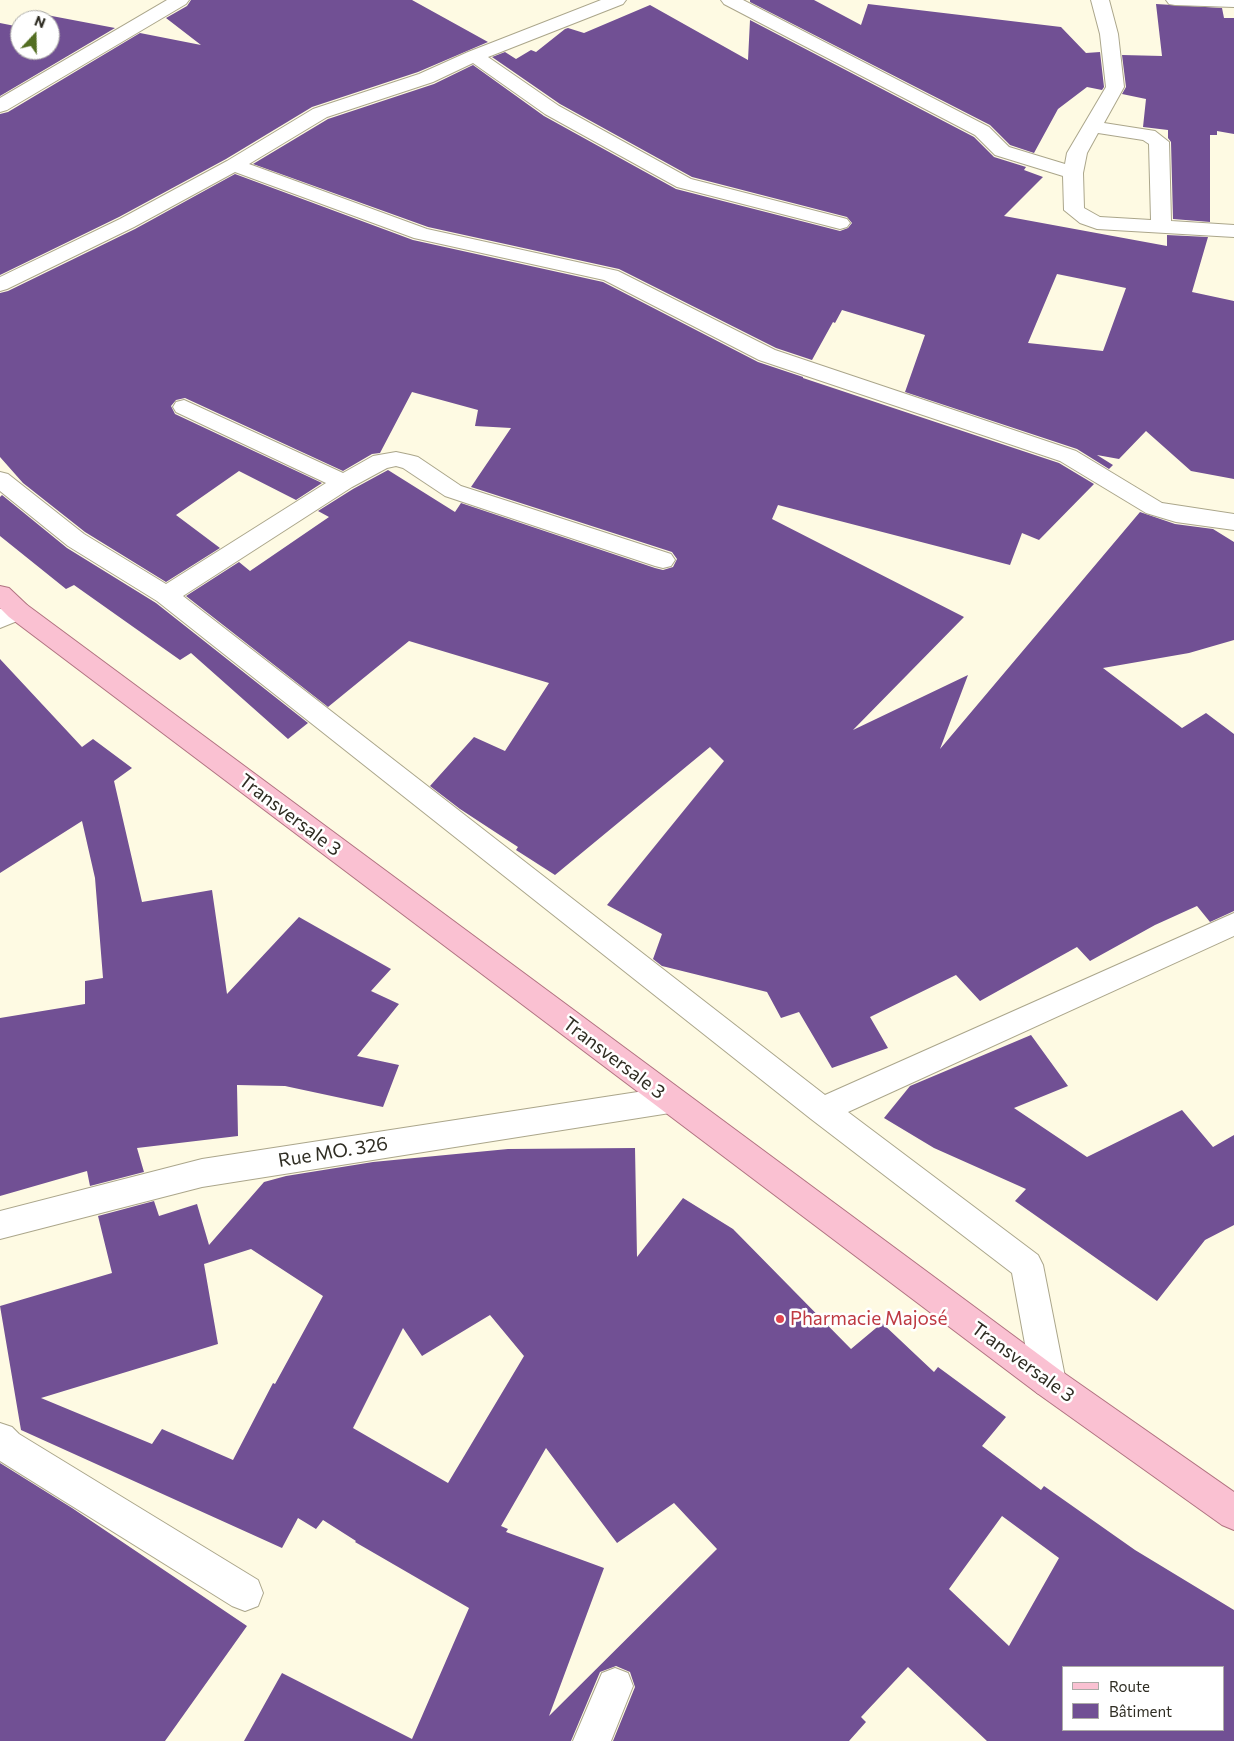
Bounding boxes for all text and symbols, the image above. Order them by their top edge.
north arrow [10,10,60,60]
text: N [32,12,48,31]
street label: Transversale 3 [234,769,346,861]
street label: Transversale 3 [558,1012,670,1104]
street label: Rue MO. 326 [277,1132,389,1172]
place label: Pharmacie Majosé [790,1308,947,1330]
marker: Pharmacie Majosé [774,1313,786,1325]
street label: Transversale 3 [967,1317,1079,1407]
legend [1062,1666,1224,1731]
text: Route [1109,1677,1150,1695]
text: Bâtiment [1109,1702,1172,1720]

